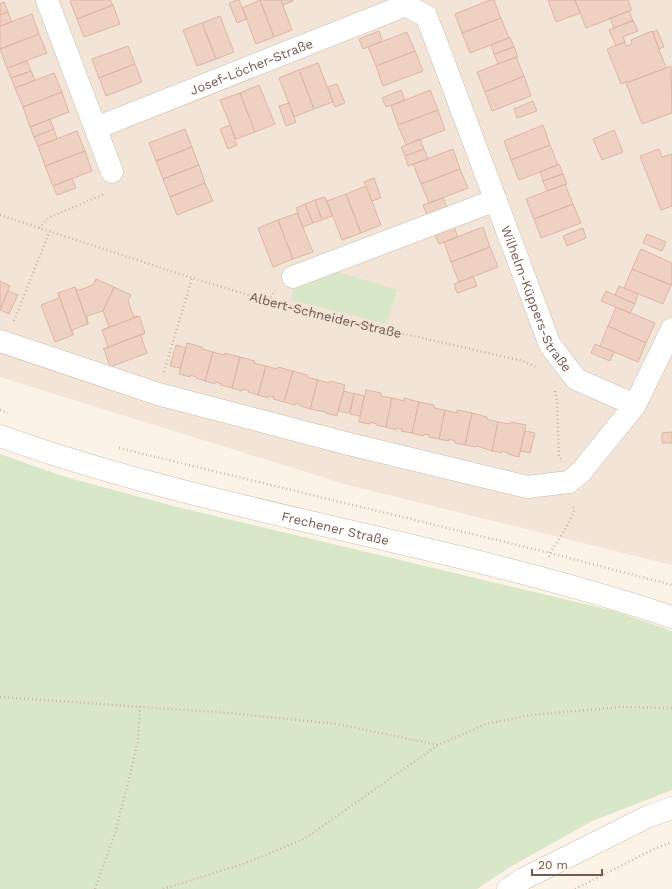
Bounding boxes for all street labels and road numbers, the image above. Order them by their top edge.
street label: Josef-Löcher-Straße [188,35,315,98]
street label: Wilhelm-Küppers-Straße [498,223,575,375]
street label: Albert-Schneider-Straße [248,288,403,341]
street label: Frechener Straße [280,508,391,548]

